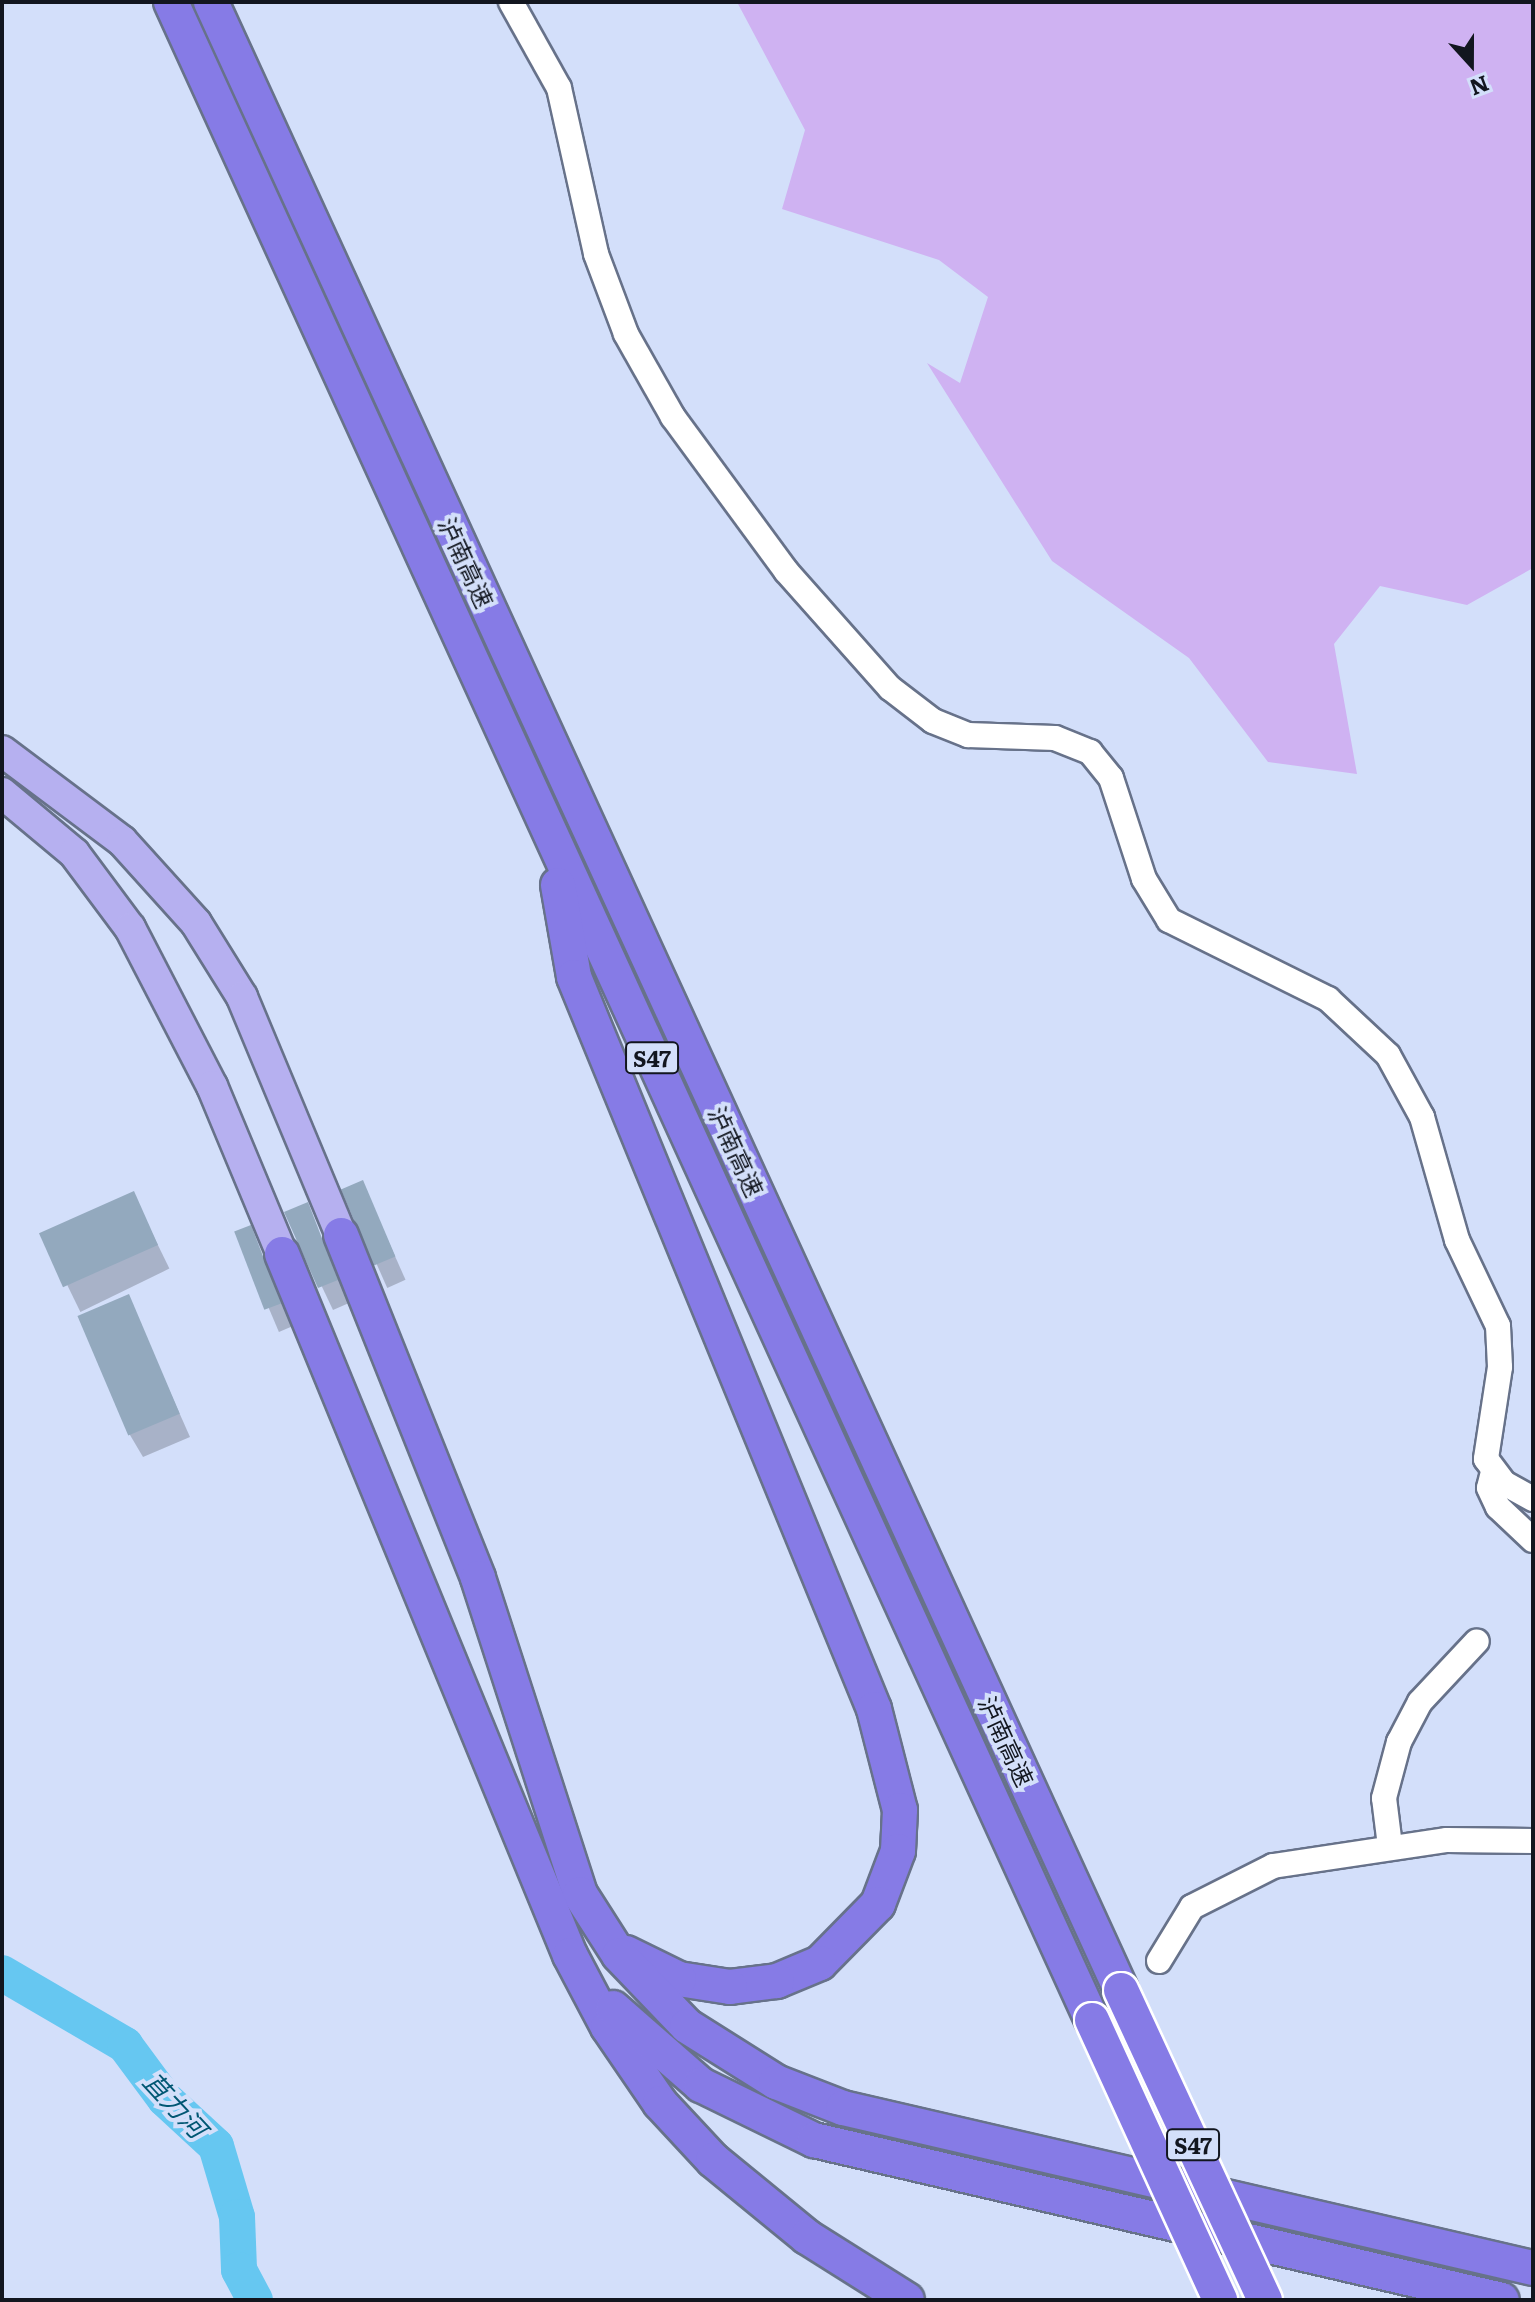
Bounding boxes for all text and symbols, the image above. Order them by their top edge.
north arrow [1431,24,1511,104]
text: N [1465,68,1494,106]
street label: 泸南高速 [434,512,500,612]
road number: S47 [624,1040,680,1076]
street label: 泸南高速 [704,1101,770,1201]
street label: 泸南高速 [974,1691,1040,1791]
water label: 苴力河 [138,2065,214,2143]
road number: S47 [1165,2127,1221,2163]

